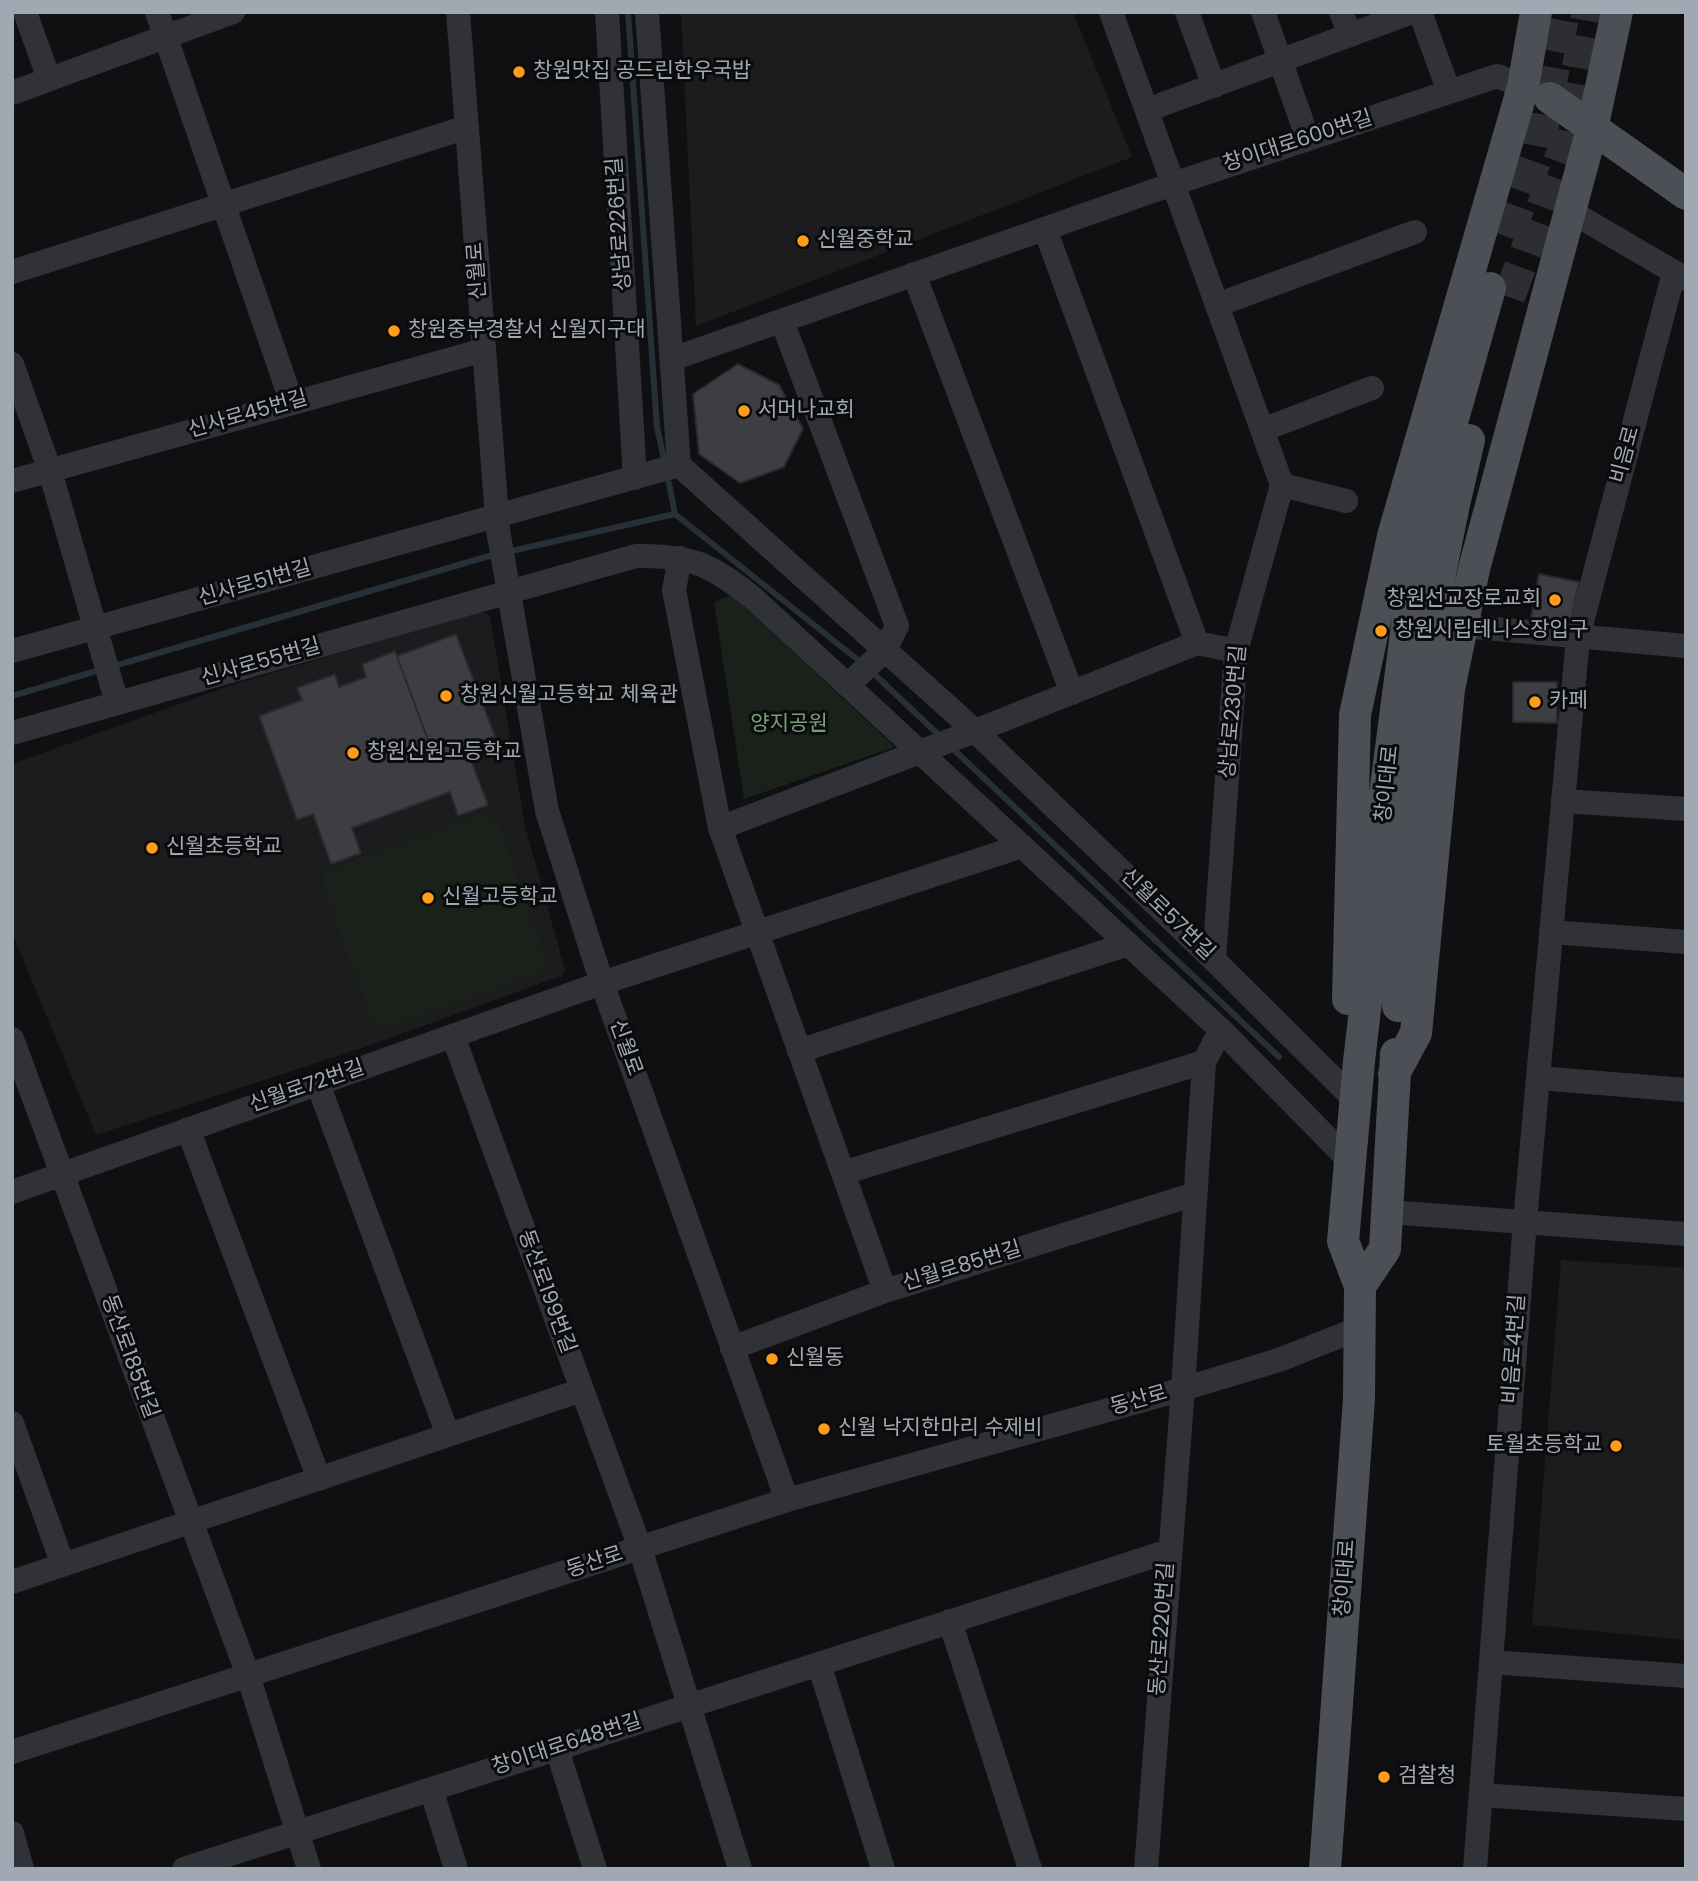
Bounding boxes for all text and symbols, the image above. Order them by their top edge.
place label: 창원맛집 공드린한우국밥 [533,59,751,85]
marker: 창원맛집 공드린한우국밥 [511,64,527,80]
street label: 창이대로600번길 [1220,106,1376,178]
street label: 상남로226번길 [603,156,637,292]
place label: 신월중학교 [817,228,914,254]
marker: 신월중학교 [795,233,811,249]
street label: 신월로 [463,241,493,301]
place label: 창원중부경찰서 신월지구대 [408,318,645,344]
marker: 창원중부경찰서 신월지구대 [386,323,402,339]
street label: 신사로45번길 [185,386,311,444]
place label: 서머나교회 [758,398,855,424]
marker: 서머나교회 [736,403,752,419]
street label: 비음로 [1606,424,1646,486]
street label: 신사로51번길 [196,556,314,612]
place label: 창원선교장로교회 [1386,587,1541,613]
marker: 창원선교장로교회 [1547,592,1563,608]
place label: 창원시립테니스장입구 [1395,618,1588,644]
marker: 창원시립테니스장입구 [1373,623,1389,639]
street label: 신사로55번길 [198,634,324,692]
street label: 상남로230번길 [1216,644,1252,780]
place label: 창원신월고등학교 체육관 [460,683,678,709]
marker: 창원신월고등학교 체육관 [438,688,454,704]
place label: 카페 [1549,689,1588,715]
marker: 카페 [1527,694,1543,710]
park label: 양지공원 [750,712,828,738]
place label: 창원신원고등학교 [367,740,522,766]
street label: 창이대로 [1371,744,1405,824]
marker: 창원신원고등학교 [345,745,361,761]
place label: 신월초등학교 [166,835,282,861]
marker: 신월초등학교 [144,840,160,856]
street label: 신월로57번길 [1115,864,1219,966]
place label: 신월고등학교 [442,885,558,911]
marker: 신월고등학교 [420,890,436,906]
street label: 신월로 [603,1016,647,1080]
street label: 신월로72번길 [246,1056,368,1118]
street label: 동산로199번길 [512,1227,580,1357]
street label: 신월로85번길 [899,1237,1025,1297]
street label: 동산로185번길 [95,1292,163,1422]
street label: 비음로4번길 [1499,1293,1531,1405]
place label: 신월동 [786,1346,844,1372]
marker: 신월동 [764,1351,780,1367]
street label: 동산로 [1108,1381,1170,1421]
place label: 신월 낙지한마리 수제비 [838,1416,1042,1442]
marker: 신월 낙지한마리 수제비 [816,1421,832,1437]
place label: 토월초등학교 [1486,1433,1602,1459]
marker: 토월초등학교 [1608,1438,1624,1454]
street label: 창이대로 [1331,1539,1361,1617]
street label: 동산로 [564,1542,626,1584]
street label: 동산로220번길 [1146,1561,1180,1697]
street label: 창이대로648번길 [489,1709,645,1781]
place label: 검찰청 [1398,1764,1456,1790]
marker: 검찰청 [1376,1769,1392,1785]

